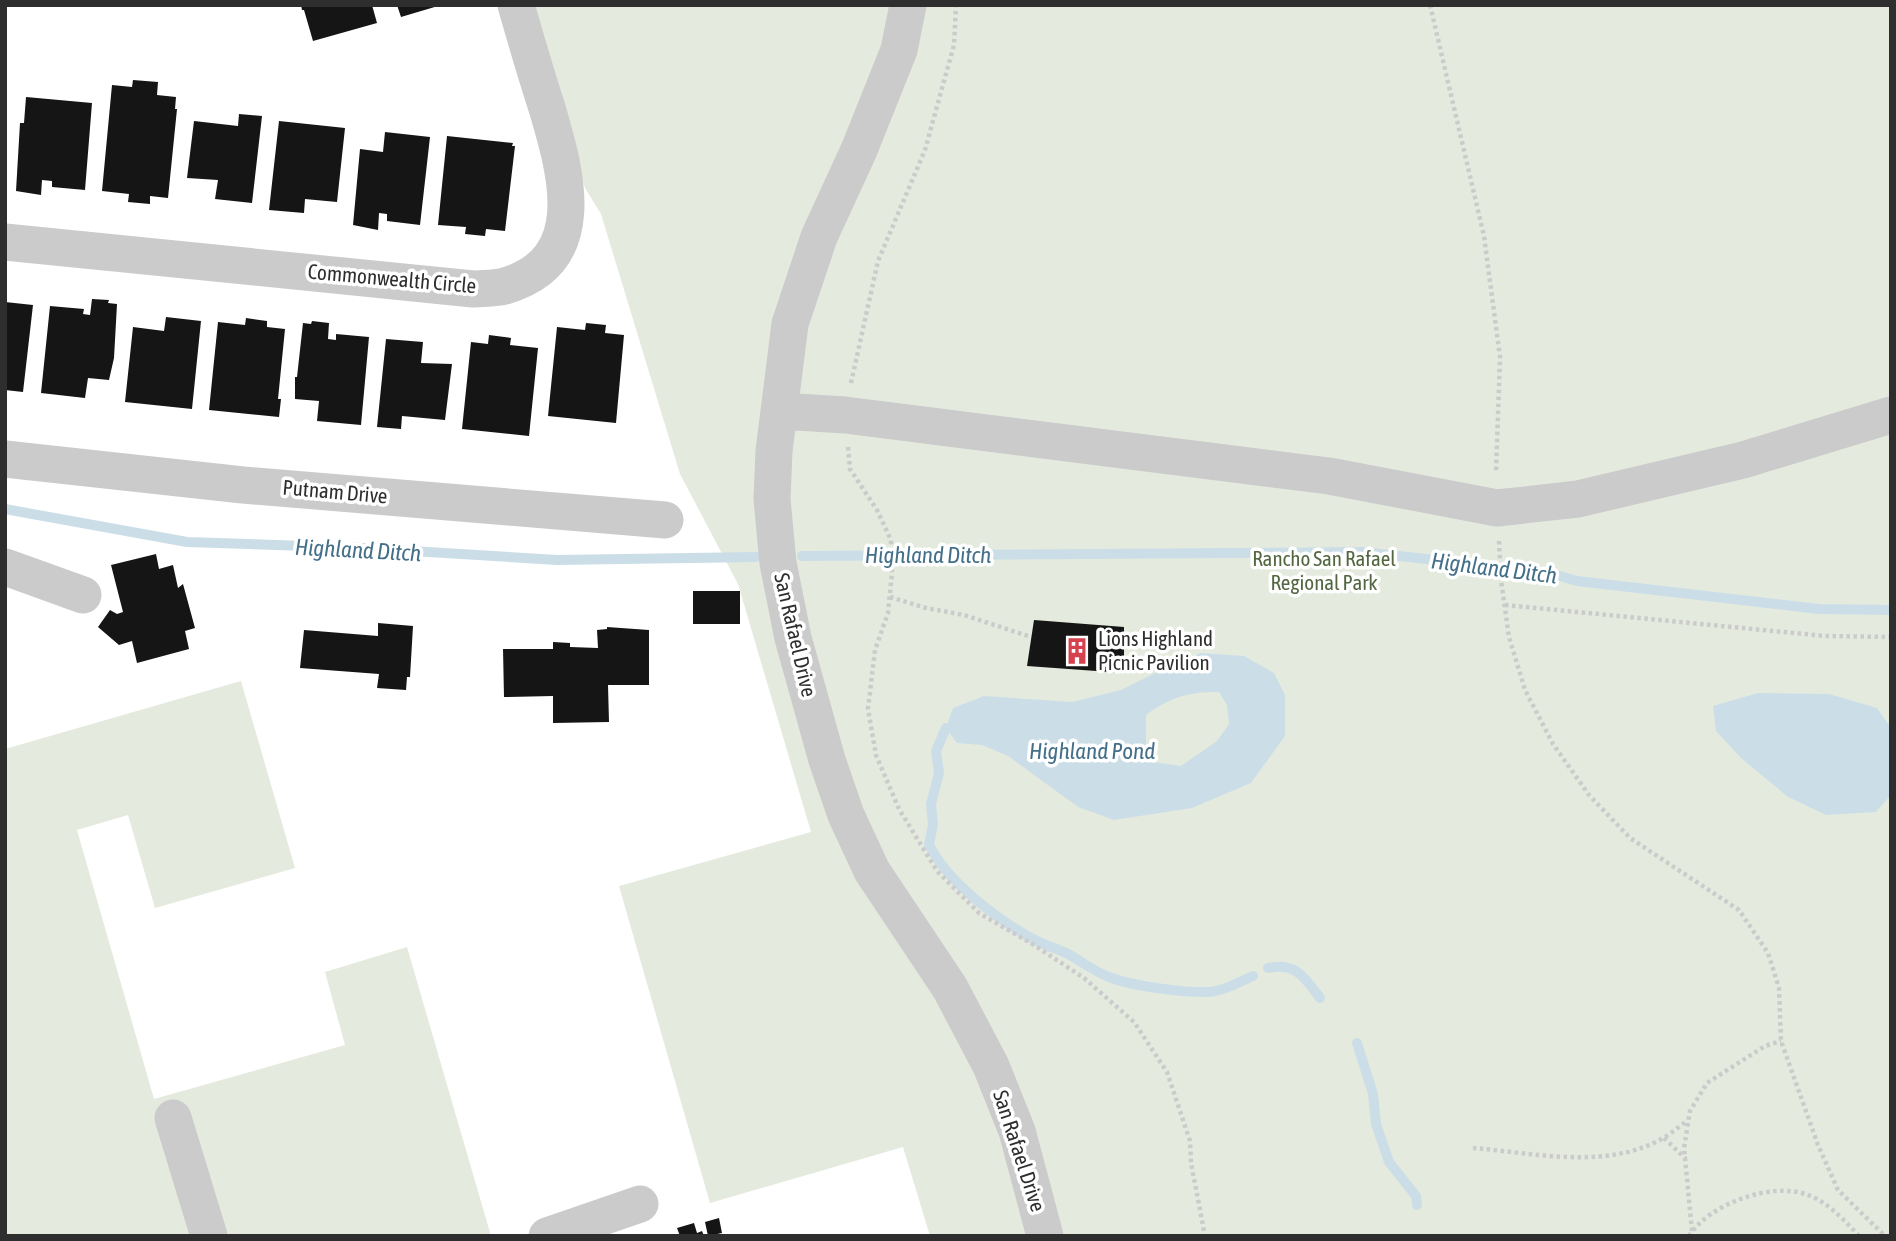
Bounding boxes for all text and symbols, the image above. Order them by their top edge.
street label: Commonwealth Circle [307,259,477,297]
street label: Putnam Drive [282,474,389,508]
water label: Highland Ditch [294,534,422,566]
water label: Highland Ditch [865,542,991,568]
park label: Rancho San Rafael Regional Park [1252,546,1396,594]
water label: Highland Ditch [1430,547,1558,589]
street label: San Rafael Drive [770,571,822,699]
place label: Lions Highland Picnic Pavilion [1098,626,1213,674]
building icon: Lions Highland Picnic Pavilion [1062,636,1092,666]
water label: Highland Pond [1029,738,1155,764]
street label: San Rafael Drive [989,1087,1051,1214]

